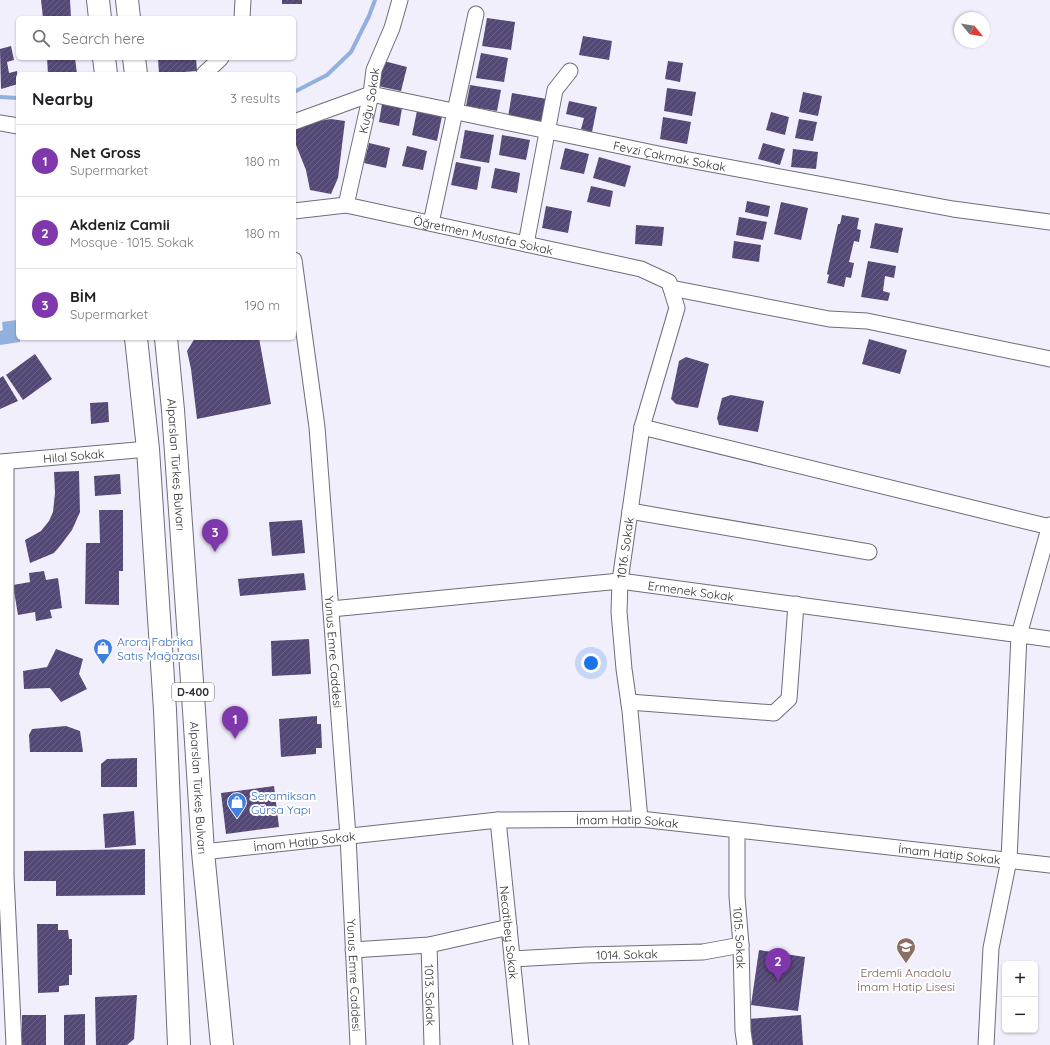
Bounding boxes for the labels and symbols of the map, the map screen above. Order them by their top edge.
north arrow [954,12,990,48]
street label: Kuğu Sokak [355,67,382,135]
street label: Fevzi Çakmak Sokak [612,137,727,174]
street label: Öğretmen Mustafa Sokak [412,212,555,257]
street label: Alparslan Türkeş Bulvarı [164,398,189,531]
street label: Hilal Sokak [42,445,105,466]
street label: 1016. Sokak [613,516,637,580]
pin: 3 [202,519,228,552]
street label: Ermenek Sokak [647,577,735,604]
street label: Yunus Emre Caddesi [322,595,346,709]
place label: Arora Fabrika Satış Mağazası [117,634,200,663]
shop icon: Arora Fabrika Satış Mağazası [92,637,114,665]
your location [581,653,601,673]
road number: D-400 [172,683,214,701]
pin: 1 [222,706,248,739]
street label: Alparslan Türkeş Bulvarı [187,721,211,855]
place label: Seramiksan Gürsa Yapı [251,788,316,817]
shop icon: Seramiksan Gürsa Yapı [226,791,248,819]
street label: İmam Hatip Sokak [576,811,679,831]
street label: İmam Hatip Sokak [253,828,356,854]
street label: İmam Hatip Sokak [897,841,1001,867]
street label: Necatibey Sokak [497,885,522,980]
street label: 1015. Sokak [730,906,749,969]
street label: Yunus Emre Caddesi [344,918,365,1032]
school or university icon: Erdemli Anadolu İmam Hatip Lisesi [895,936,917,964]
street label: 1014. Sokak [596,946,658,962]
pin: 2 [765,948,791,981]
street label: 1013. Sokak [422,964,439,1026]
place label: Erdemli Anadolu İmam Hatip Lisesi [857,965,955,994]

